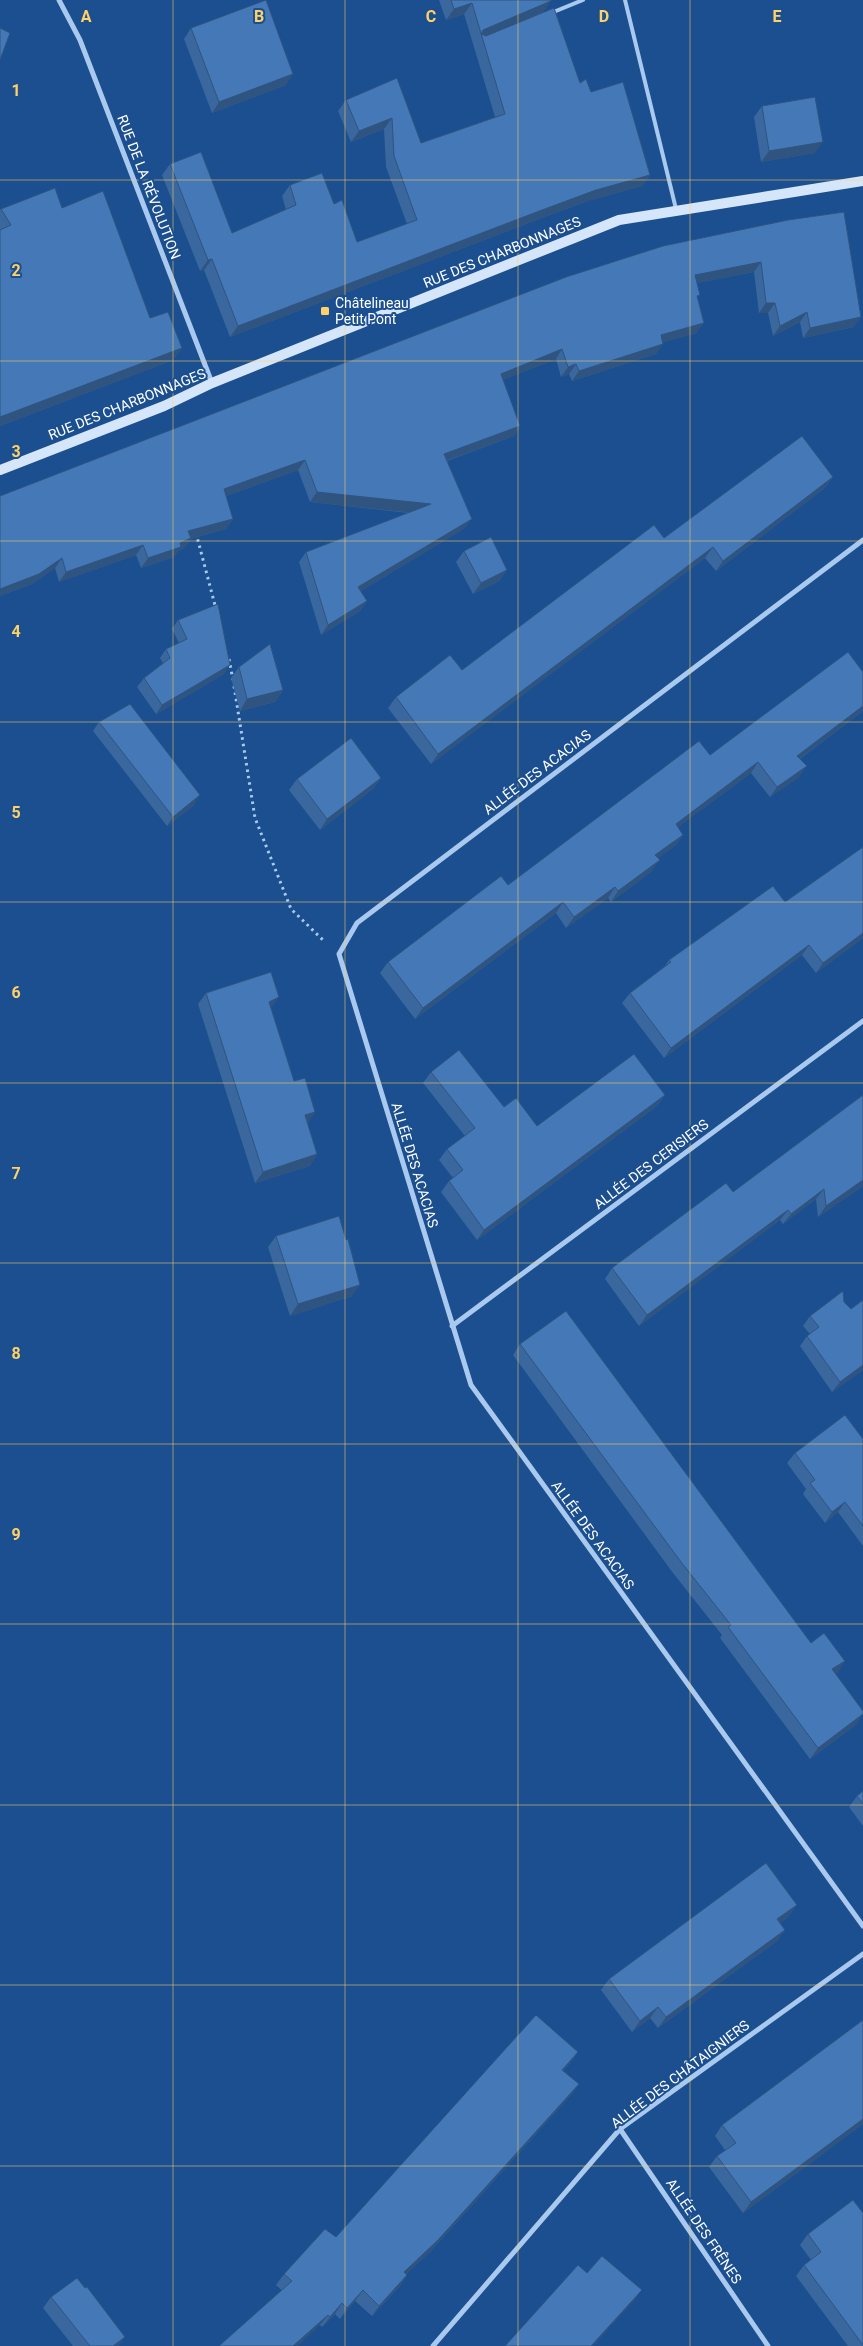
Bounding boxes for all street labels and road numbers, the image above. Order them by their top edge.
street label: RUE DE LA RÉVOLUTION [114,112,185,261]
street label: RUE DES CHARBONNAGES [421,213,583,291]
street label: RUE DES CHARBONNAGES [46,365,208,443]
street label: ALLÉE DES ACACIAS [480,726,594,818]
street label: ALLÉE DES ACACIAS [388,1100,443,1230]
street label: ALLÉE DES CERISIERS [590,1115,711,1212]
street label: ALLÉE DES ACACIAS [548,1477,639,1592]
street label: ALLÉE DES CHÂTAIGNIERS [607,2016,752,2131]
street label: ALLÉE DES FRÊNES [663,2175,746,2287]

